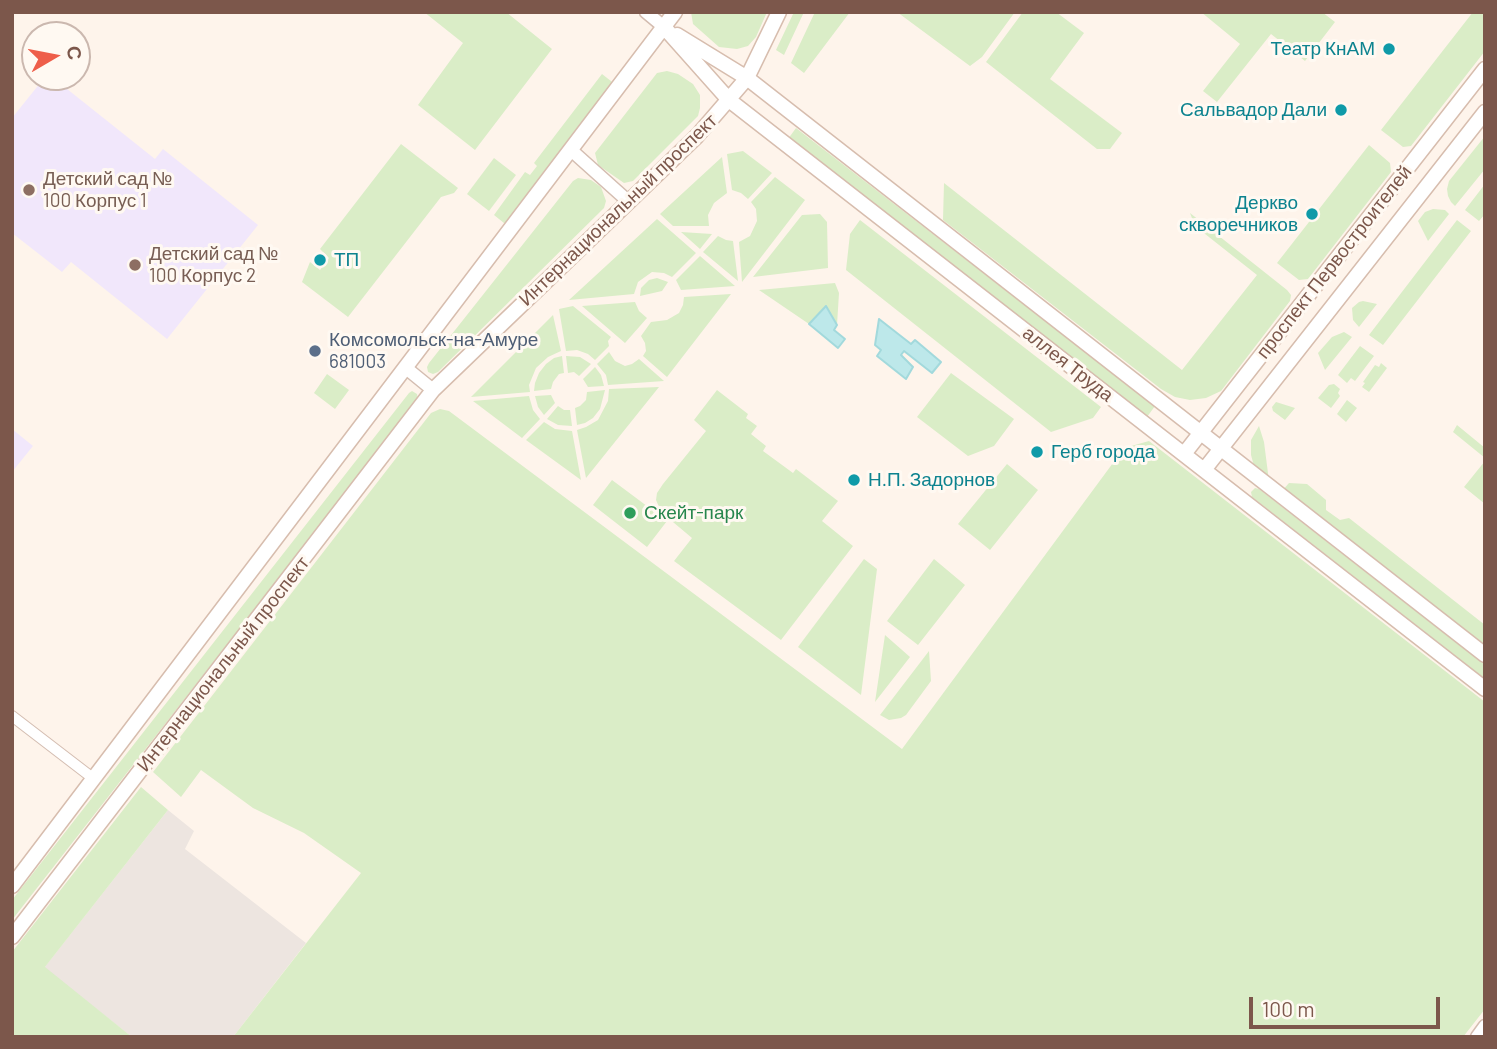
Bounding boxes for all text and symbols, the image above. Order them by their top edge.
north arrow [21,21,91,91]
place label: Театр КнАМ [1271,38,1375,60]
marker: Театр КнАМ [1381,41,1397,57]
text: С [63,44,88,61]
place label: Сальвадор Дали [1180,99,1327,121]
marker: Сальвадор Дали [1333,102,1349,118]
street label: Интернациональный проспект [514,109,722,311]
street label: проспект Первостроителей [1252,161,1416,363]
place label: Детский сад № 100 Корпус 1 [43,168,172,212]
marker: Детский сад № 100 Корпус 1 [21,182,37,198]
place label: Деркво скворечников [1179,192,1298,236]
marker: Деркво скворечников [1304,206,1320,222]
place label: Детский сад № 100 Корпус 2 [149,243,278,287]
place label: ТП [334,249,359,271]
marker: ТП [312,252,328,268]
marker: Детский сад № 100 Корпус 2 [127,257,143,273]
street label: аллея Труда [1018,322,1118,406]
place label: Комсомольск-на-Амуре 681003 [329,329,538,373]
marker: Комсомольск-на-Амуре 681003 [307,343,323,359]
place label: Герб города [1051,441,1155,463]
marker: Герб города [1029,444,1045,460]
place label: Н.П. Задорнов [868,469,995,491]
marker: Н.П. Задорнов [846,472,862,488]
place label: Скейт-парк [644,502,743,524]
marker: Скейт-парк [622,505,638,521]
street label: Интернациональный проспект [132,552,314,776]
scale bar [1252,982,1443,1026]
text: 100 m [1262,996,1315,1021]

